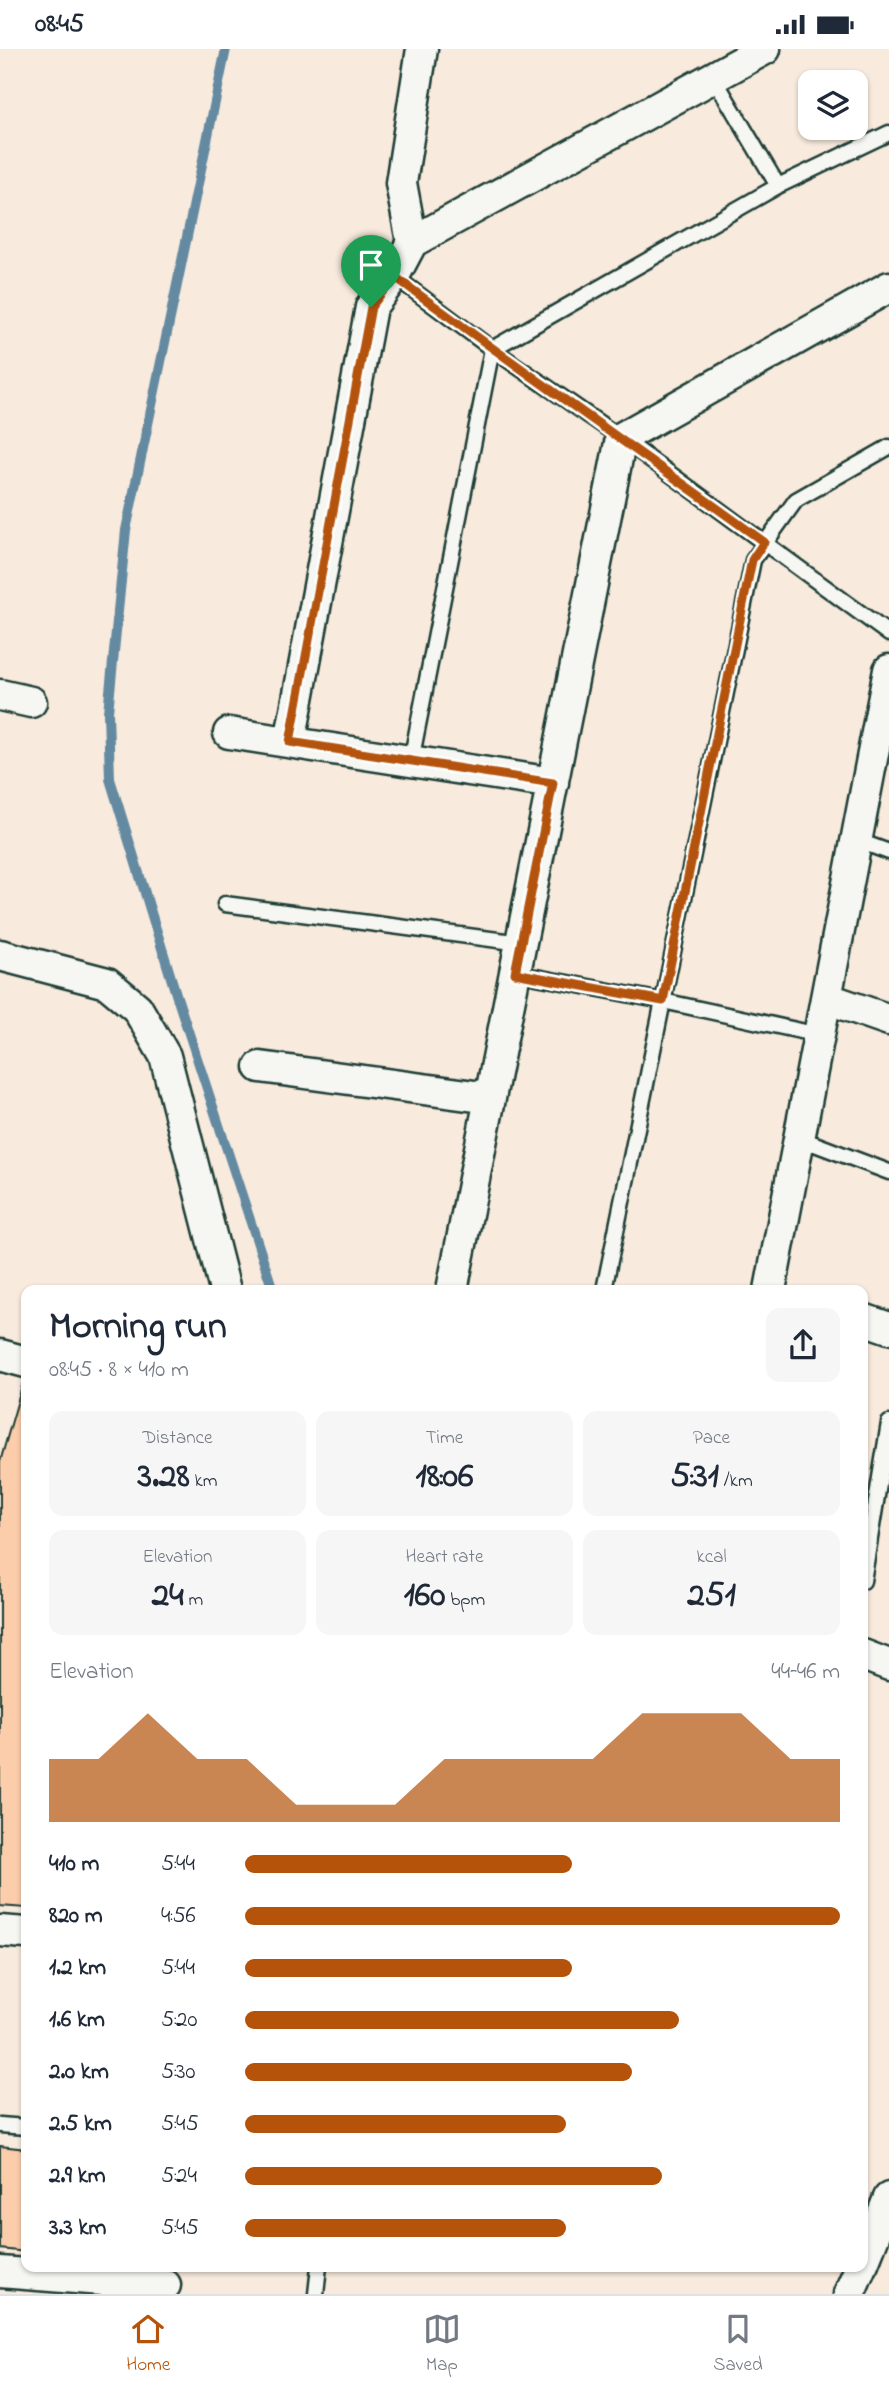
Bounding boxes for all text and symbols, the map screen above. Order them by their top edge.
text: 08:45 [35,6,84,44]
map controls [798,70,868,140]
button: layers [798,70,868,140]
pin [341,235,401,307]
icon: arrive [352,246,390,284]
text: Morning run [49,1300,227,1356]
button: share [766,1308,840,1382]
text: 08:45 · 8 × 410 m [49,1354,189,1387]
text: Distance [143,1425,213,1452]
text: Time [426,1425,463,1452]
text: Pace [693,1425,730,1452]
text: 3.28 [138,1452,190,1503]
text: 18:06 [416,1452,473,1503]
text: 5:31 [670,1452,719,1503]
text: km [190,1468,217,1495]
text: /km [719,1468,753,1495]
text: Elevation [143,1544,212,1571]
text: Heart rate [406,1544,483,1571]
text: kcal [696,1544,727,1571]
text: 24 [152,1571,184,1622]
text: 160 [404,1571,445,1622]
text: 251 [687,1571,736,1622]
text: m [184,1587,203,1614]
text: bpm [445,1587,485,1614]
text: Elevation [49,1656,134,1689]
text: 44–46 m [771,1656,840,1689]
text: 410 m [49,1848,99,1881]
text: 5:44 [161,1848,195,1881]
text: 820 m [49,1900,103,1933]
text: 4:56 [161,1900,196,1933]
text: 1.2 km [49,1952,106,1985]
text: 5:44 [161,1952,195,1985]
text: 1.6 km [49,2004,105,2037]
text: 5:20 [161,2004,197,2037]
text: 2.0 km [49,2056,109,2089]
text: 5:30 [161,2056,196,2089]
text: 2.5 km [49,2108,112,2141]
text: 5:45 [161,2108,199,2141]
text: 2.9 km [49,2160,106,2193]
text: 5:24 [161,2160,197,2193]
text: 3.3 km [49,2212,106,2245]
text: 5:45 [161,2212,199,2245]
tab: Home [126,2310,170,2379]
tab: Map [423,2310,461,2379]
tab: Saved [713,2310,763,2379]

